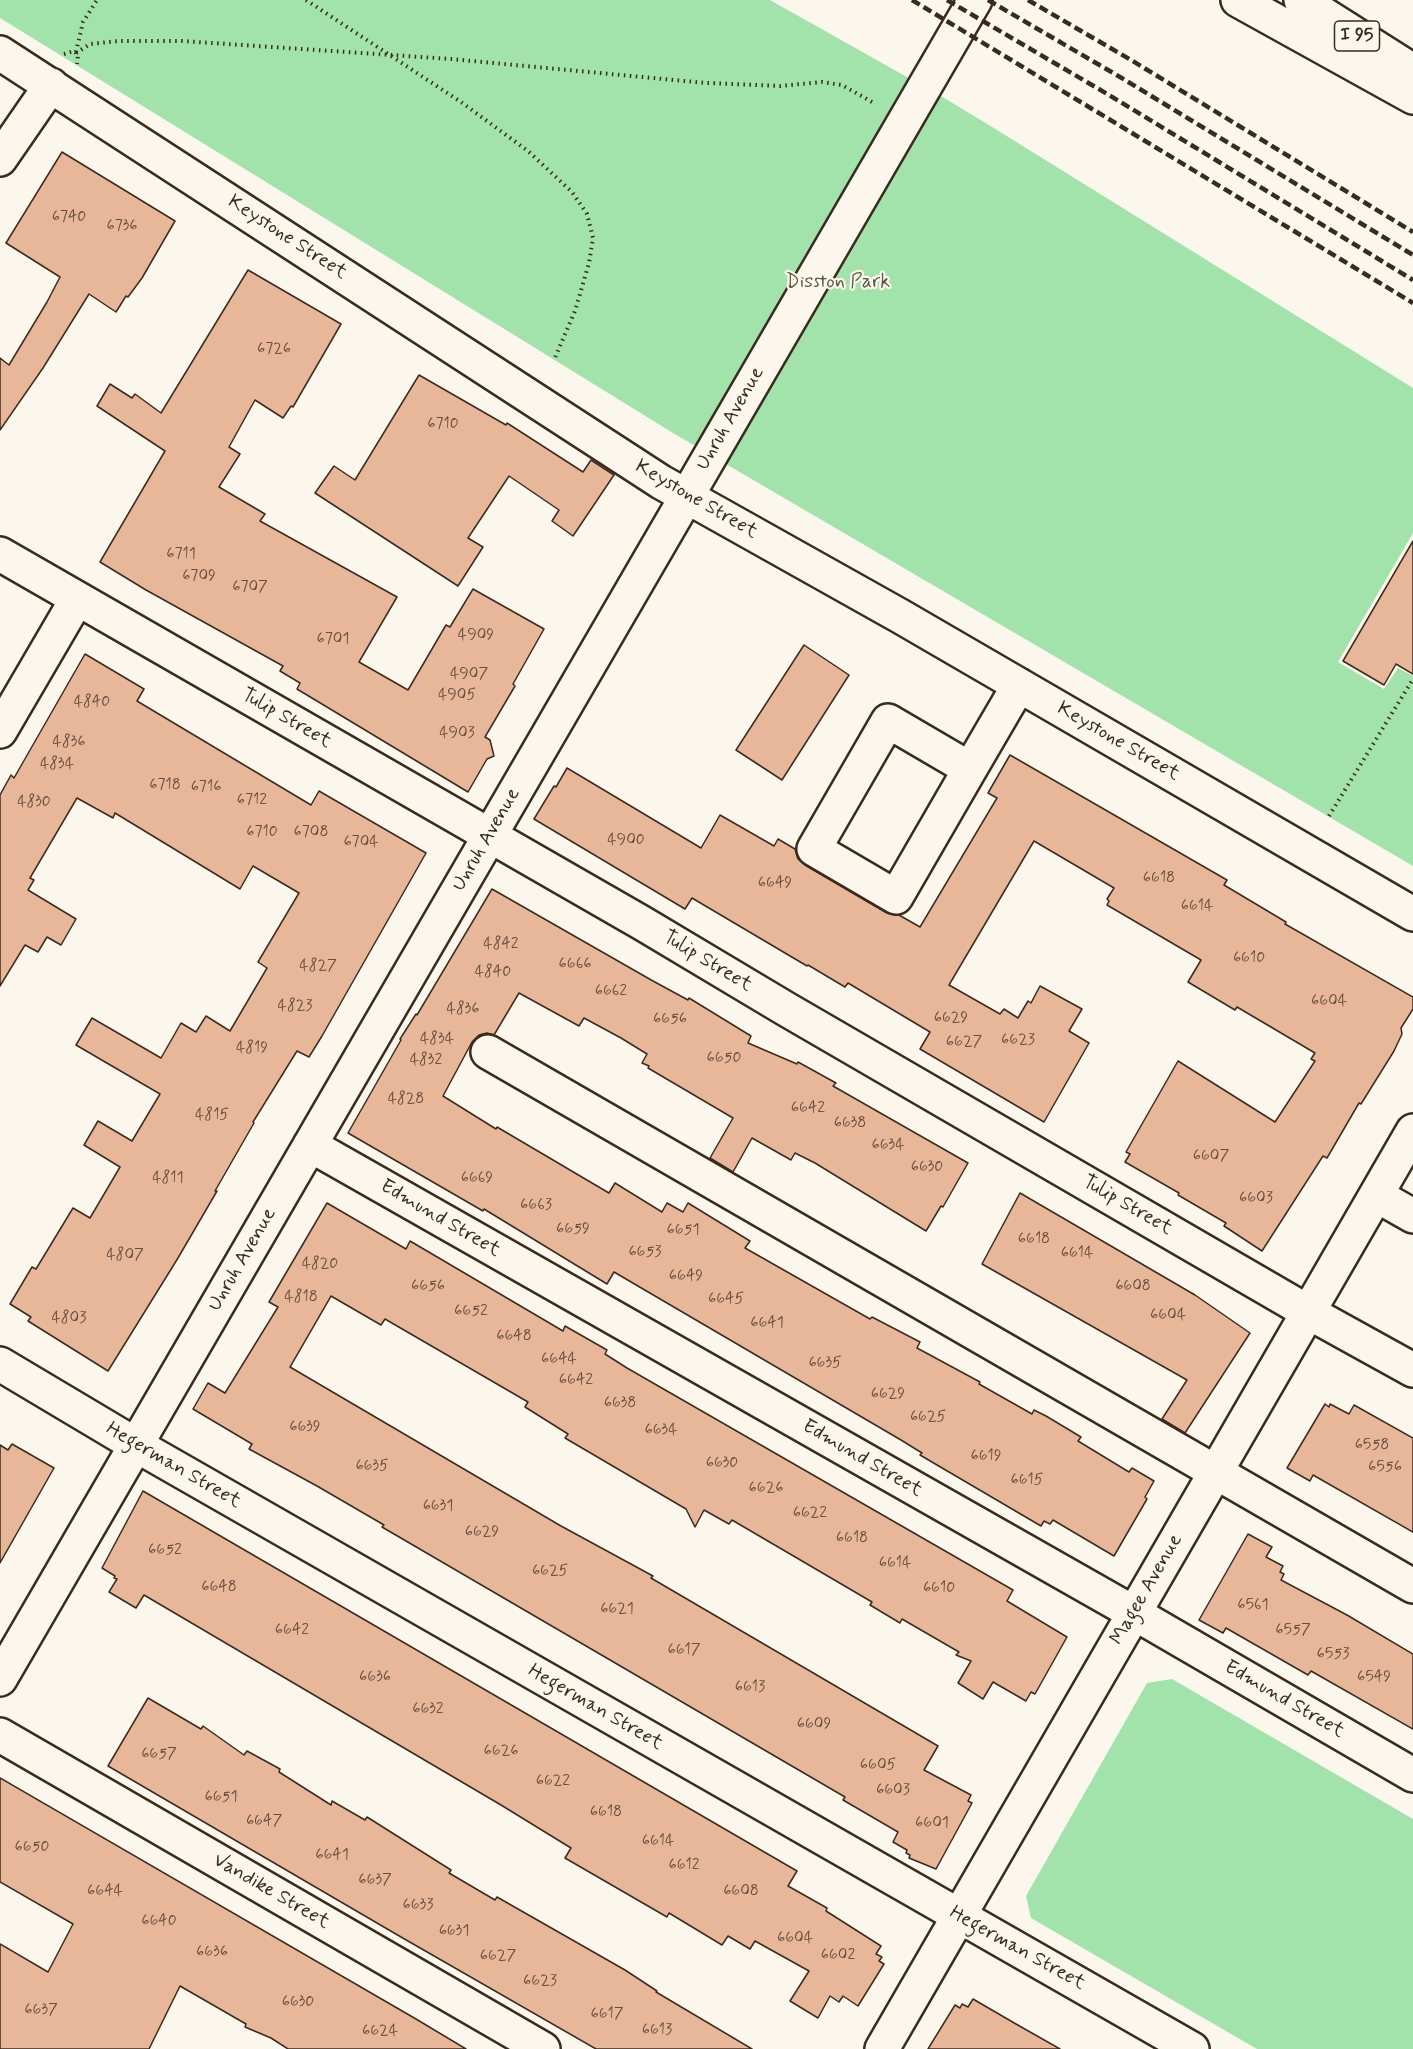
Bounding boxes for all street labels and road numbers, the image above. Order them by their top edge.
road number: I 95 [1334,21,1380,51]
street label: Keystone Street [223,190,351,286]
street label: Unruh Avenue [692,363,770,475]
street label: Keystone Street [630,455,762,545]
street label: Tulip Street [237,684,335,754]
street label: Keystone Street [1052,697,1184,787]
street label: Unruh Avenue [448,784,526,896]
street label: Tulip Street [658,926,756,998]
street label: Tulip Street [1078,1171,1176,1241]
street label: Edmund Street [376,1175,504,1263]
street label: Unruh Avenue [204,1204,282,1316]
street label: Edmund Street [798,1415,926,1503]
street label: Hegerman Street [101,1418,245,1514]
street label: Magee Avenue [1106,1530,1188,1650]
street label: Edmund Street [1220,1656,1348,1744]
street label: Hegerman Street [523,1660,667,1756]
street label: Vandike Street [208,1849,334,1935]
street label: Hegerman Street [945,1902,1089,1996]

